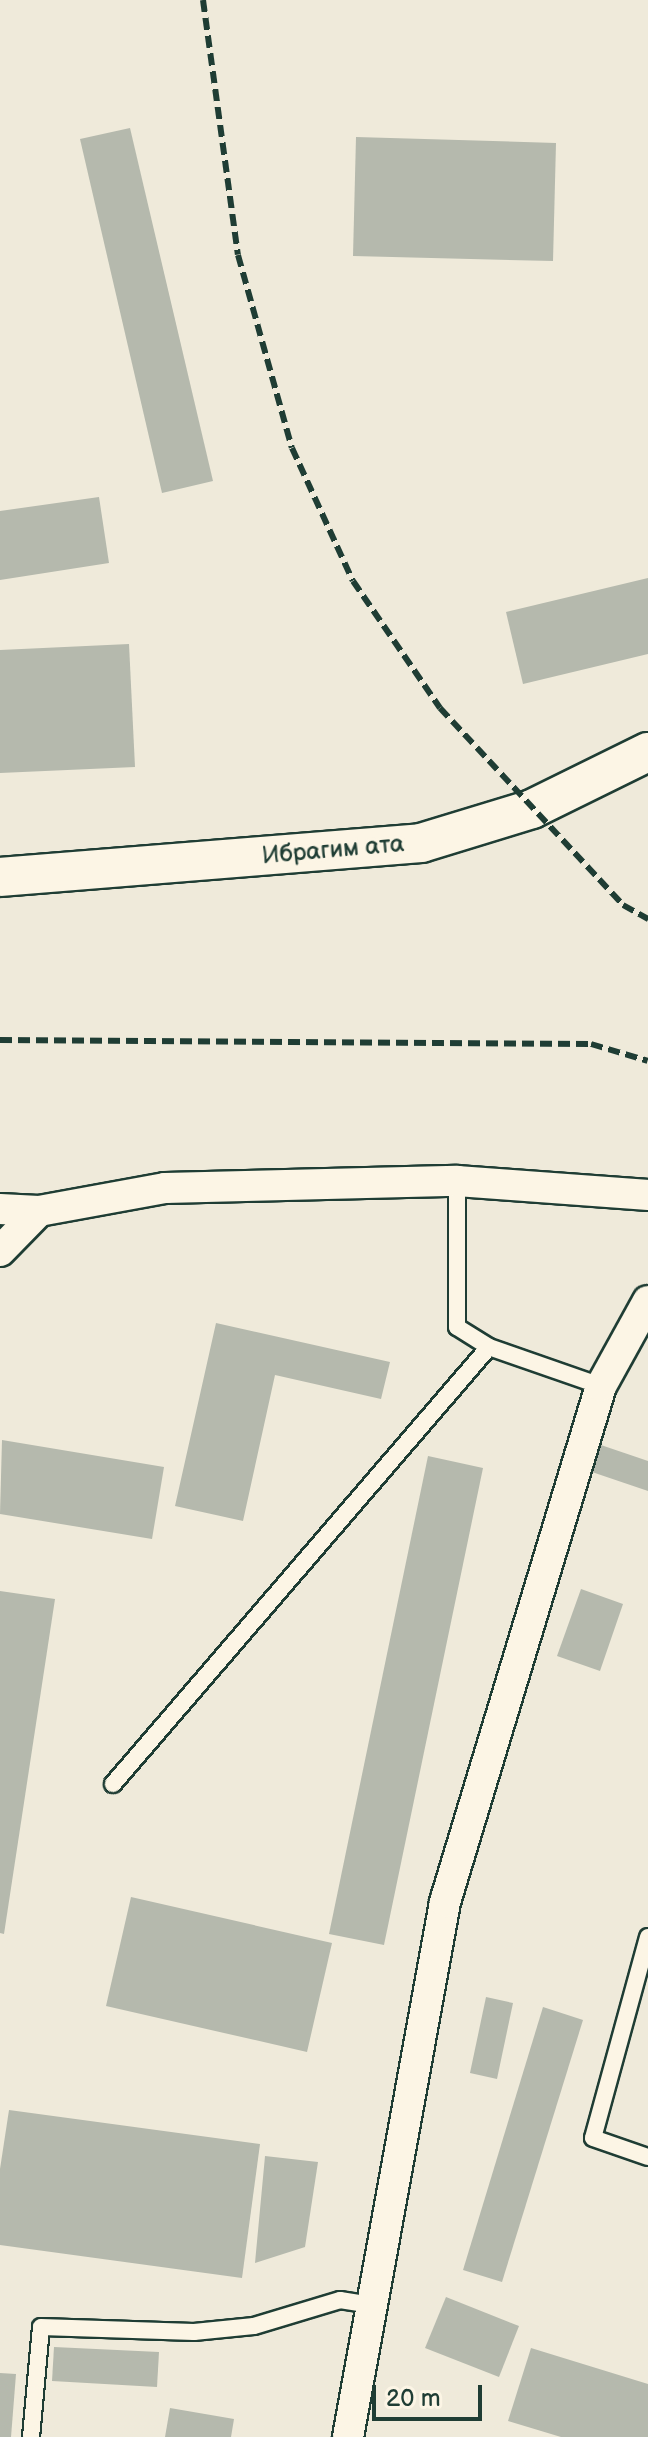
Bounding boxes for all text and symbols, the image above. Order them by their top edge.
street label: Ибрагим ата [261,829,405,871]
scale bar [376,2369,486,2419]
text: 20 m [386,2384,441,2413]

